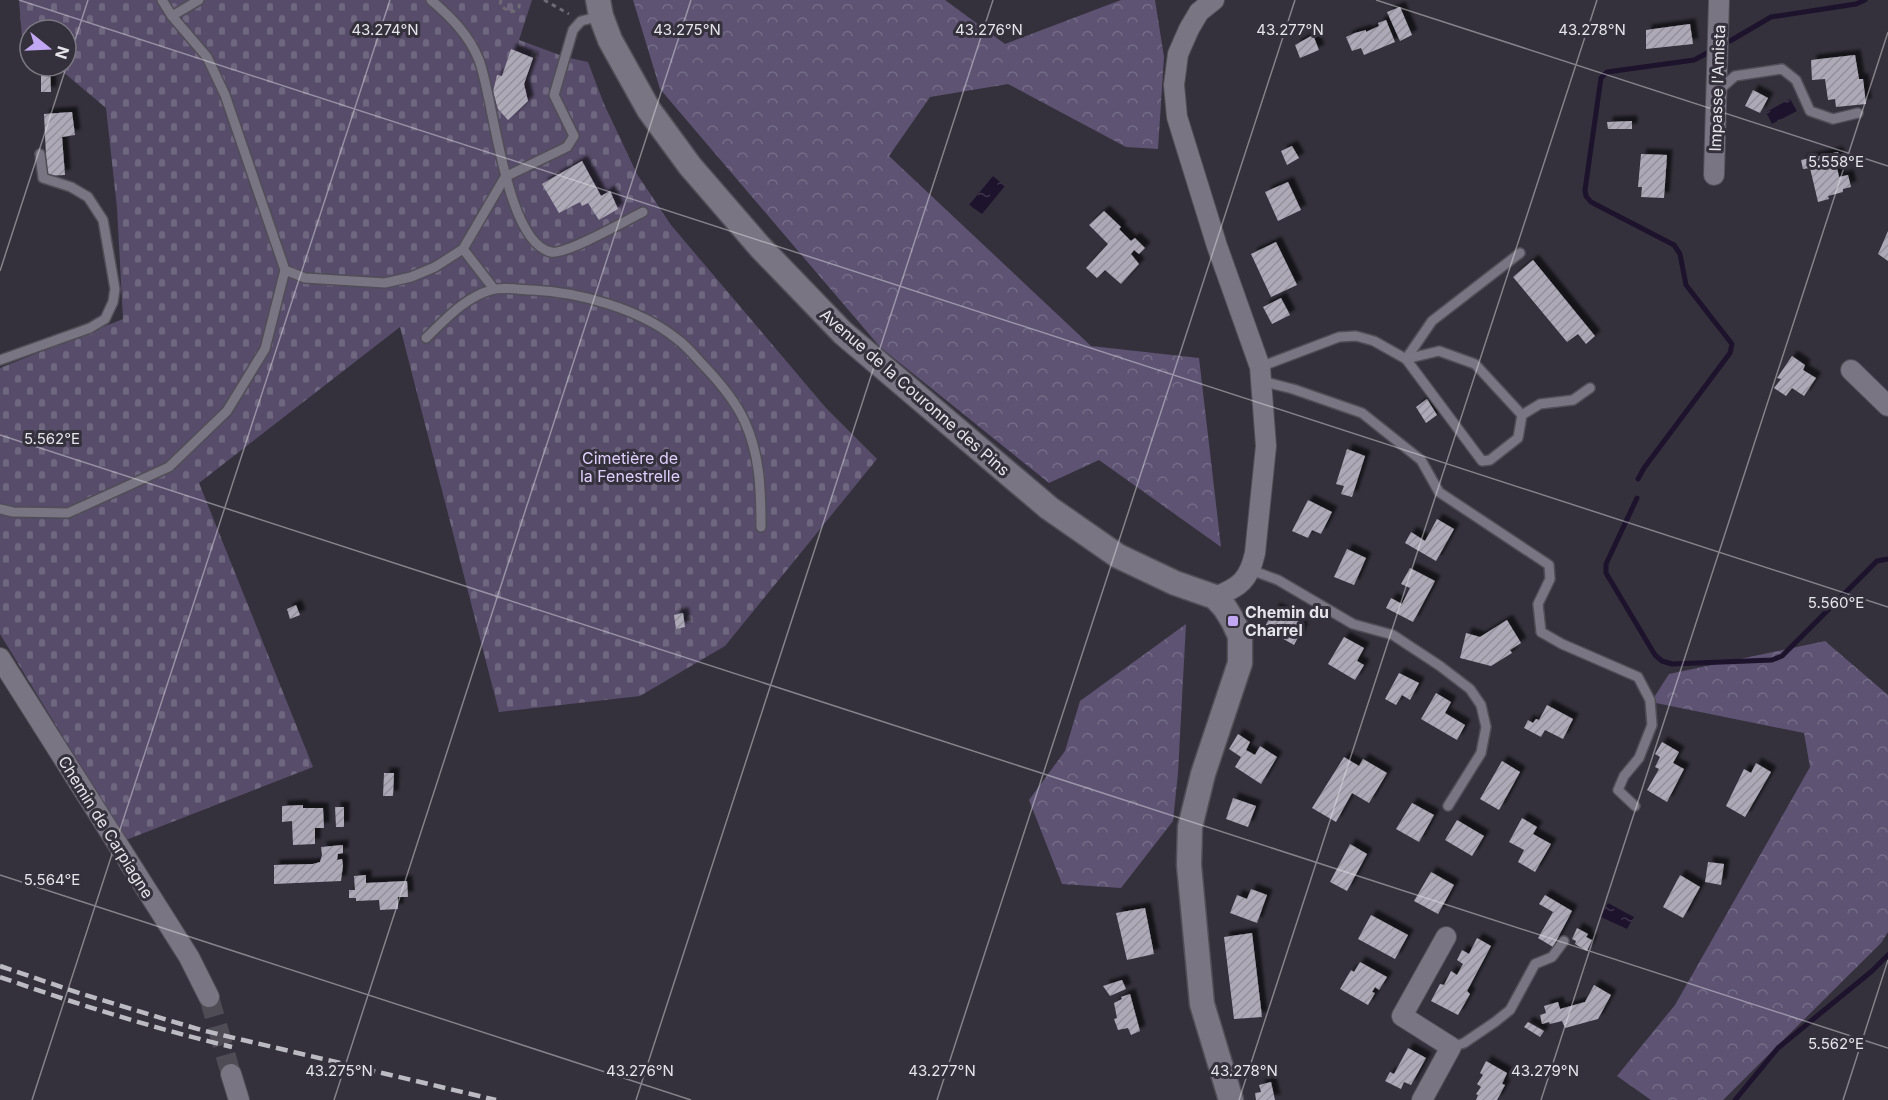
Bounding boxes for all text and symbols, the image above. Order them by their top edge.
north arrow [18,18,78,78]
text: 43.274°N [351,20,419,39]
text: 43.275°N [653,20,721,39]
text: 43.276°N [955,20,1023,39]
text: 43.277°N [1256,20,1324,39]
text: 43.278°N [1558,20,1626,39]
street label: Impasse l'Amista [1705,24,1729,152]
text: N [51,44,74,62]
text: 5.558°E [1808,152,1864,171]
street label: Avenue de la Couronne des Pins [816,304,1014,480]
text: 5.562°E [24,429,80,448]
park label: Cimetière de la Fenestrelle [580,448,680,486]
text: 5.560°E [1808,593,1864,612]
place label: Chemin du Charrel [1245,602,1329,640]
marker: Chemin du Charrel [1226,614,1240,628]
street label: Chemin de Carpiagne [54,752,158,902]
text: 5.564°E [24,870,80,889]
text: 5.562°E [1808,1034,1864,1053]
text: 43.275°N [305,1061,373,1080]
text: 43.276°N [606,1061,674,1080]
text: 43.277°N [908,1061,976,1080]
text: 43.278°N [1210,1061,1278,1080]
text: 43.279°N [1511,1061,1579,1080]

